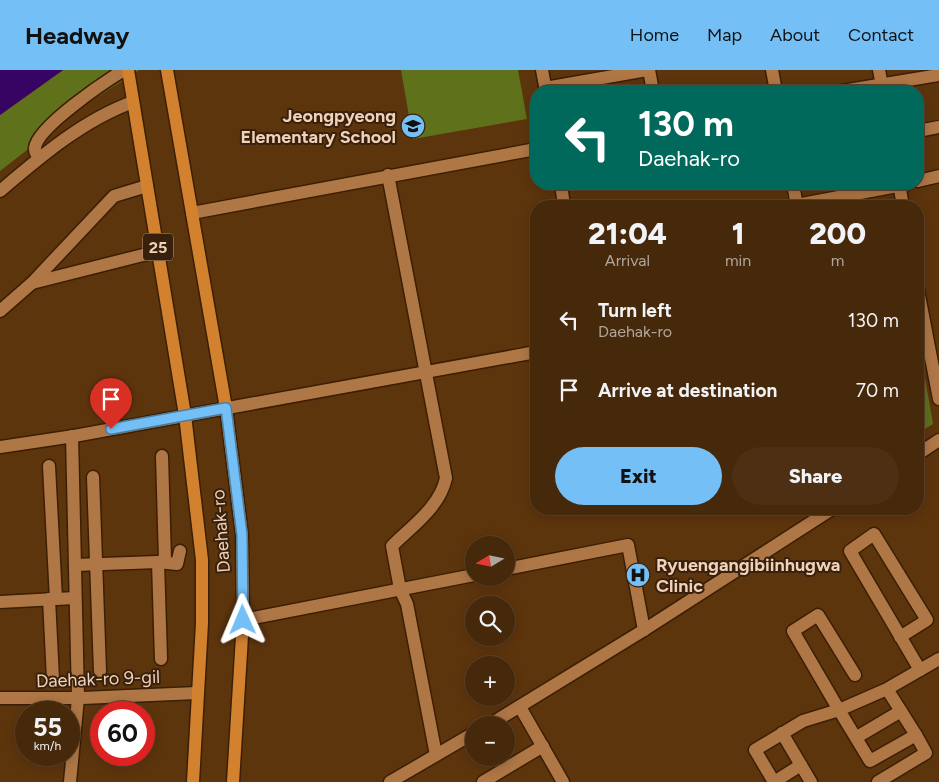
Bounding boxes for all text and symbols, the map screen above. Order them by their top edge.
text: Headway [25,21,129,50]
text: Home [630,24,679,46]
text: Map [707,24,742,46]
text: About [770,24,820,46]
text: Contact [848,24,914,46]
text: 130 m [638,103,734,145]
place label: Jeongpyeong Elementary School [241,105,396,148]
icon: left [555,105,620,170]
school or university icon: Jeongpyeong Elementary School [400,113,426,139]
text: Daehak-ro [638,145,740,172]
text: 21:04 [588,215,667,252]
text: 1 [732,215,744,252]
text: 200 [809,215,866,252]
road number: 25 [143,233,173,260]
text: Arrival [605,251,650,270]
text: min [725,251,751,270]
text: m [831,251,844,270]
text: Turn left [598,299,672,322]
icon: left [555,306,583,334]
text: 130 m [848,309,899,332]
text: Daehak-ro [598,322,672,341]
icon: arrive [555,376,583,404]
pin [90,378,132,429]
text: Arrive at destination [598,379,777,402]
text: 70 m [856,379,899,402]
icon: arrive [97,385,125,413]
button: Exit [555,447,722,505]
button: Share [732,447,899,505]
street label: Daehak-ro [207,489,235,573]
north arrow [465,536,515,586]
map controls [465,536,515,766]
place label: Ryuengangibiinhugwa Clinic [656,554,840,597]
hospital icon: Ryuengangibiinhugwa Clinic [625,562,651,588]
position arrow [216,593,268,645]
button: search [465,596,515,646]
button: + [465,656,515,706]
street label: Daehak-ro 9-gil [36,666,160,692]
speed limit sign: 60 [90,701,155,766]
text: 55 [33,712,62,742]
button: − [465,716,515,766]
text: km/h [34,739,61,753]

